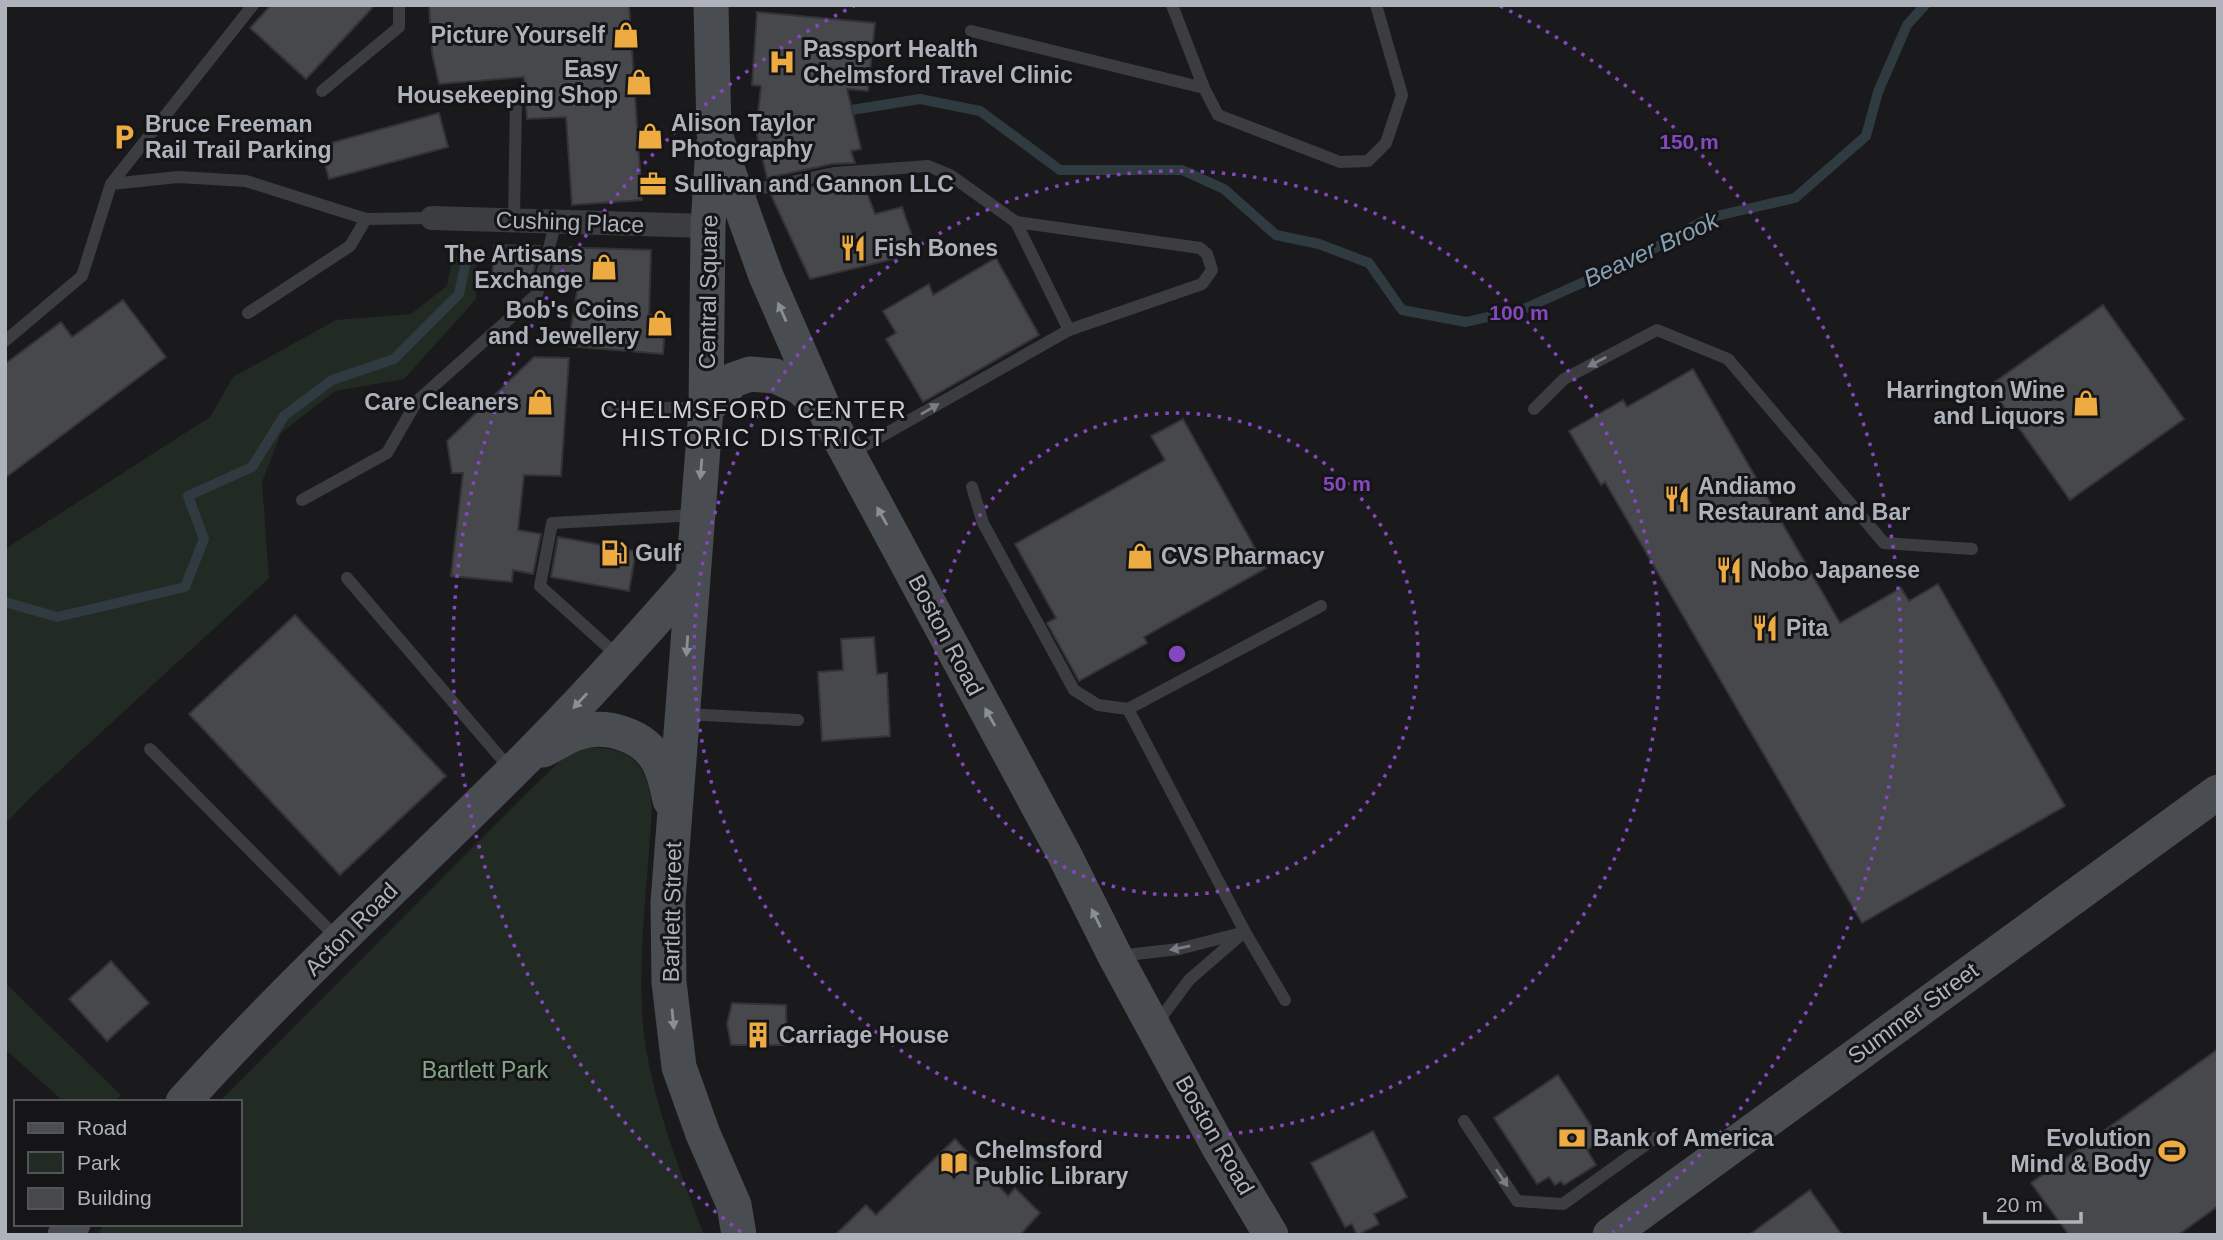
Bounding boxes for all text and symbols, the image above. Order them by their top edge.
shop icon: Picture Yourself [611,20,641,50]
place label: Picture Yourself [431,22,605,48]
place label: Passport Health Chelmsford Travel Clinic [803,36,1073,88]
hospital icon: Passport Health Chelmsford Travel Clinic [767,47,797,77]
place label: Easy Housekeeping Shop [397,56,618,108]
shop icon: Easy Housekeeping Shop [624,67,654,97]
place label: Alison Taylor Photography [671,110,815,162]
place label: Bruce Freeman Rail Trail Parking [145,111,332,163]
shop icon: Alison Taylor Photography [635,121,665,151]
parking icon: Bruce Freeman Rail Trail Parking [109,122,139,152]
text: 150 m [1659,130,1719,153]
office icon: Sullivan and Gannon LLC [638,169,668,199]
place label: Sullivan and Gannon LLC [674,171,954,197]
water label: Beaver Brook [1579,205,1724,292]
street label: Cushing Place [495,206,645,238]
street label: Central Square [694,214,722,370]
restaurant icon: Fish Bones [838,233,868,263]
place label: Fish Bones [874,235,998,261]
place label: The Artisans Exchange [445,241,583,293]
shop icon: The Artisans Exchange [589,252,619,282]
place label: Bob's Coins and Jewellery [488,297,639,349]
text: 100 m [1489,301,1549,324]
one-way arrow [776,302,787,323]
shop icon: Bob's Coins and Jewellery [645,308,675,338]
one-way arrow [1587,356,1607,368]
place label: Harrington Wine and Liquors [1886,377,2065,429]
shop icon: Care Cleaners [525,387,555,417]
shop icon: Harrington Wine and Liquors [2071,388,2101,418]
place label: Care Cleaners [364,389,519,415]
district label: CHELMSFORD CENTER HISTORIC DISTRICT [600,396,908,451]
one-way arrow [920,403,939,415]
one-way arrow [695,459,706,481]
text: 50 m [1323,472,1371,495]
place label: Andiamo Restaurant and Bar [1698,473,1910,525]
restaurant icon: Andiamo Restaurant and Bar [1662,484,1692,514]
one-way arrow [876,507,888,526]
fuel station icon: Gulf [599,538,629,568]
place label: Gulf [635,540,681,566]
shop icon: CVS Pharmacy [1125,541,1155,571]
place label: CVS Pharmacy [1161,543,1325,569]
restaurant icon: Nobo Japanese [1714,555,1744,585]
place label: Nobo Japanese [1750,557,1920,583]
street label: Boston Road [903,570,989,700]
restaurant icon: Pita [1750,613,1780,643]
place label: Pita [1786,615,1828,641]
one-way arrow [682,635,693,657]
centre of rings [1165,642,1189,666]
one-way arrow [573,692,589,709]
one-way arrow [984,707,996,726]
street label: Bartlett Street [658,841,686,983]
street label: Acton Road [299,877,403,981]
one-way arrow [1090,908,1102,928]
one-way arrow [1169,942,1191,953]
street label: Summer Street [1843,957,1984,1069]
one-way arrow [668,1008,679,1030]
building icon: Carriage House [743,1020,773,1050]
place label: Carriage House [779,1022,949,1048]
park label: Bartlett Park [422,1057,549,1083]
street label: Boston Road [1170,1071,1260,1199]
legend [14,1100,242,1226]
text: Road [77,1116,127,1139]
bank icon: Bank of America [1557,1123,1587,1153]
place label: Bank of America [1593,1125,1774,1151]
place label: Evolution Mind & Body [2010,1125,2151,1177]
sports icon: Evolution Mind & Body [2157,1136,2187,1166]
place label: Chelmsford Public Library [975,1137,1129,1189]
library icon: Chelmsford Public Library [939,1148,969,1178]
text: Park [77,1151,121,1174]
one-way arrow [1495,1169,1509,1187]
scale bar [1985,1180,2081,1224]
text: Building [77,1186,152,1209]
text: 20 m [1996,1193,2043,1216]

